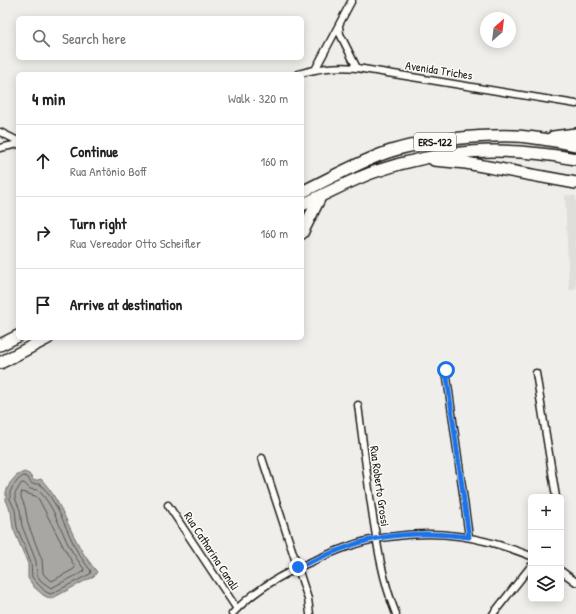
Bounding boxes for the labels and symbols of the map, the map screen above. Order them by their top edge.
north arrow [480,12,516,48]
street label: Avenida Triches [404,56,474,84]
road number: ERS-122 [414,133,456,151]
route start [437,361,455,379]
street label: Rua Roberto Grossi [366,445,394,527]
street label: Rua Catharina Canali [180,508,244,594]
route end [289,558,307,576]

